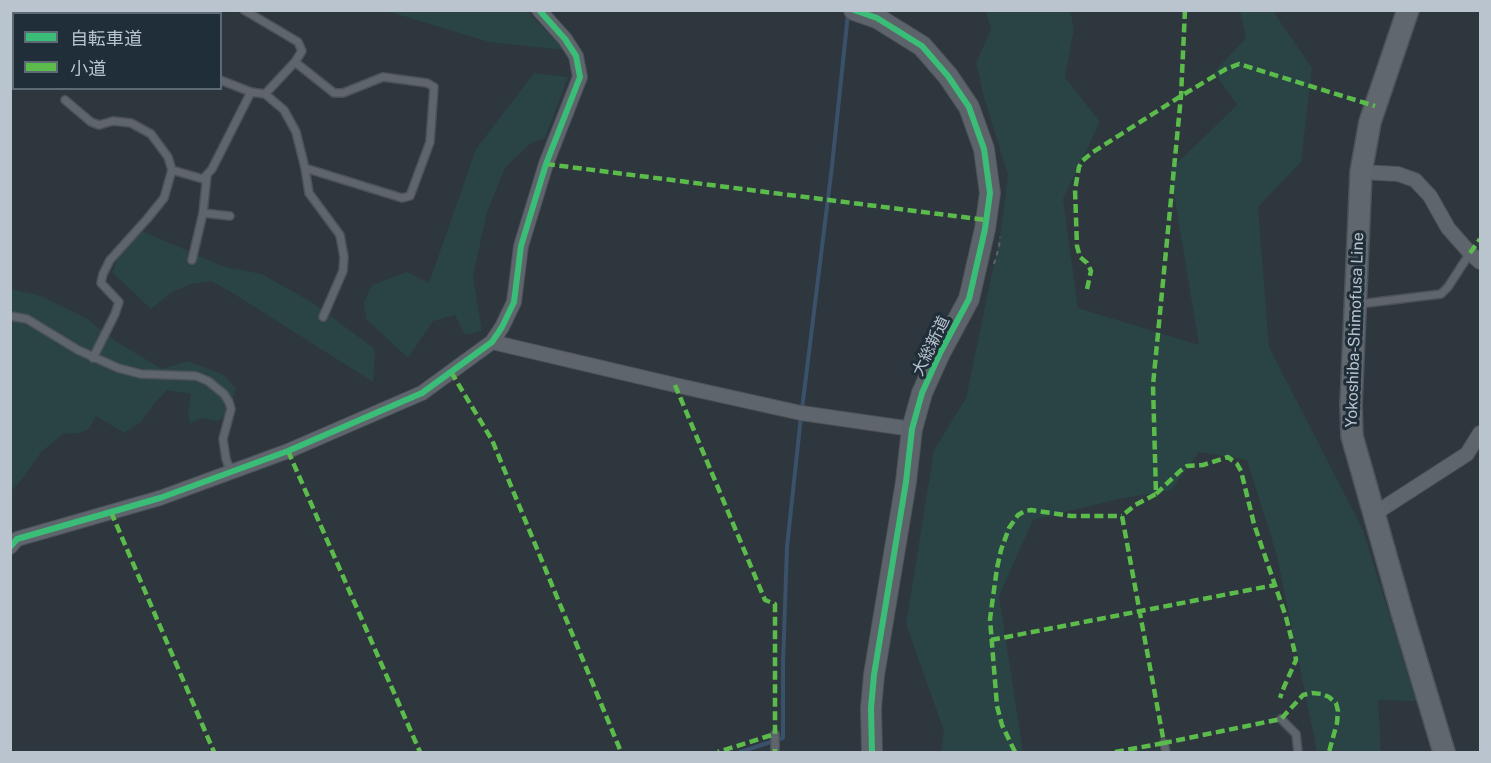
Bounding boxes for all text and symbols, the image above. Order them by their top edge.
legend [12,12,222,90]
text: 自転車道 [70,28,142,49]
text: 小道 [70,58,106,79]
street label: Yokoshiba-Shimofusa Line [1342,232,1368,428]
street label: 大総新道 [908,313,954,379]

